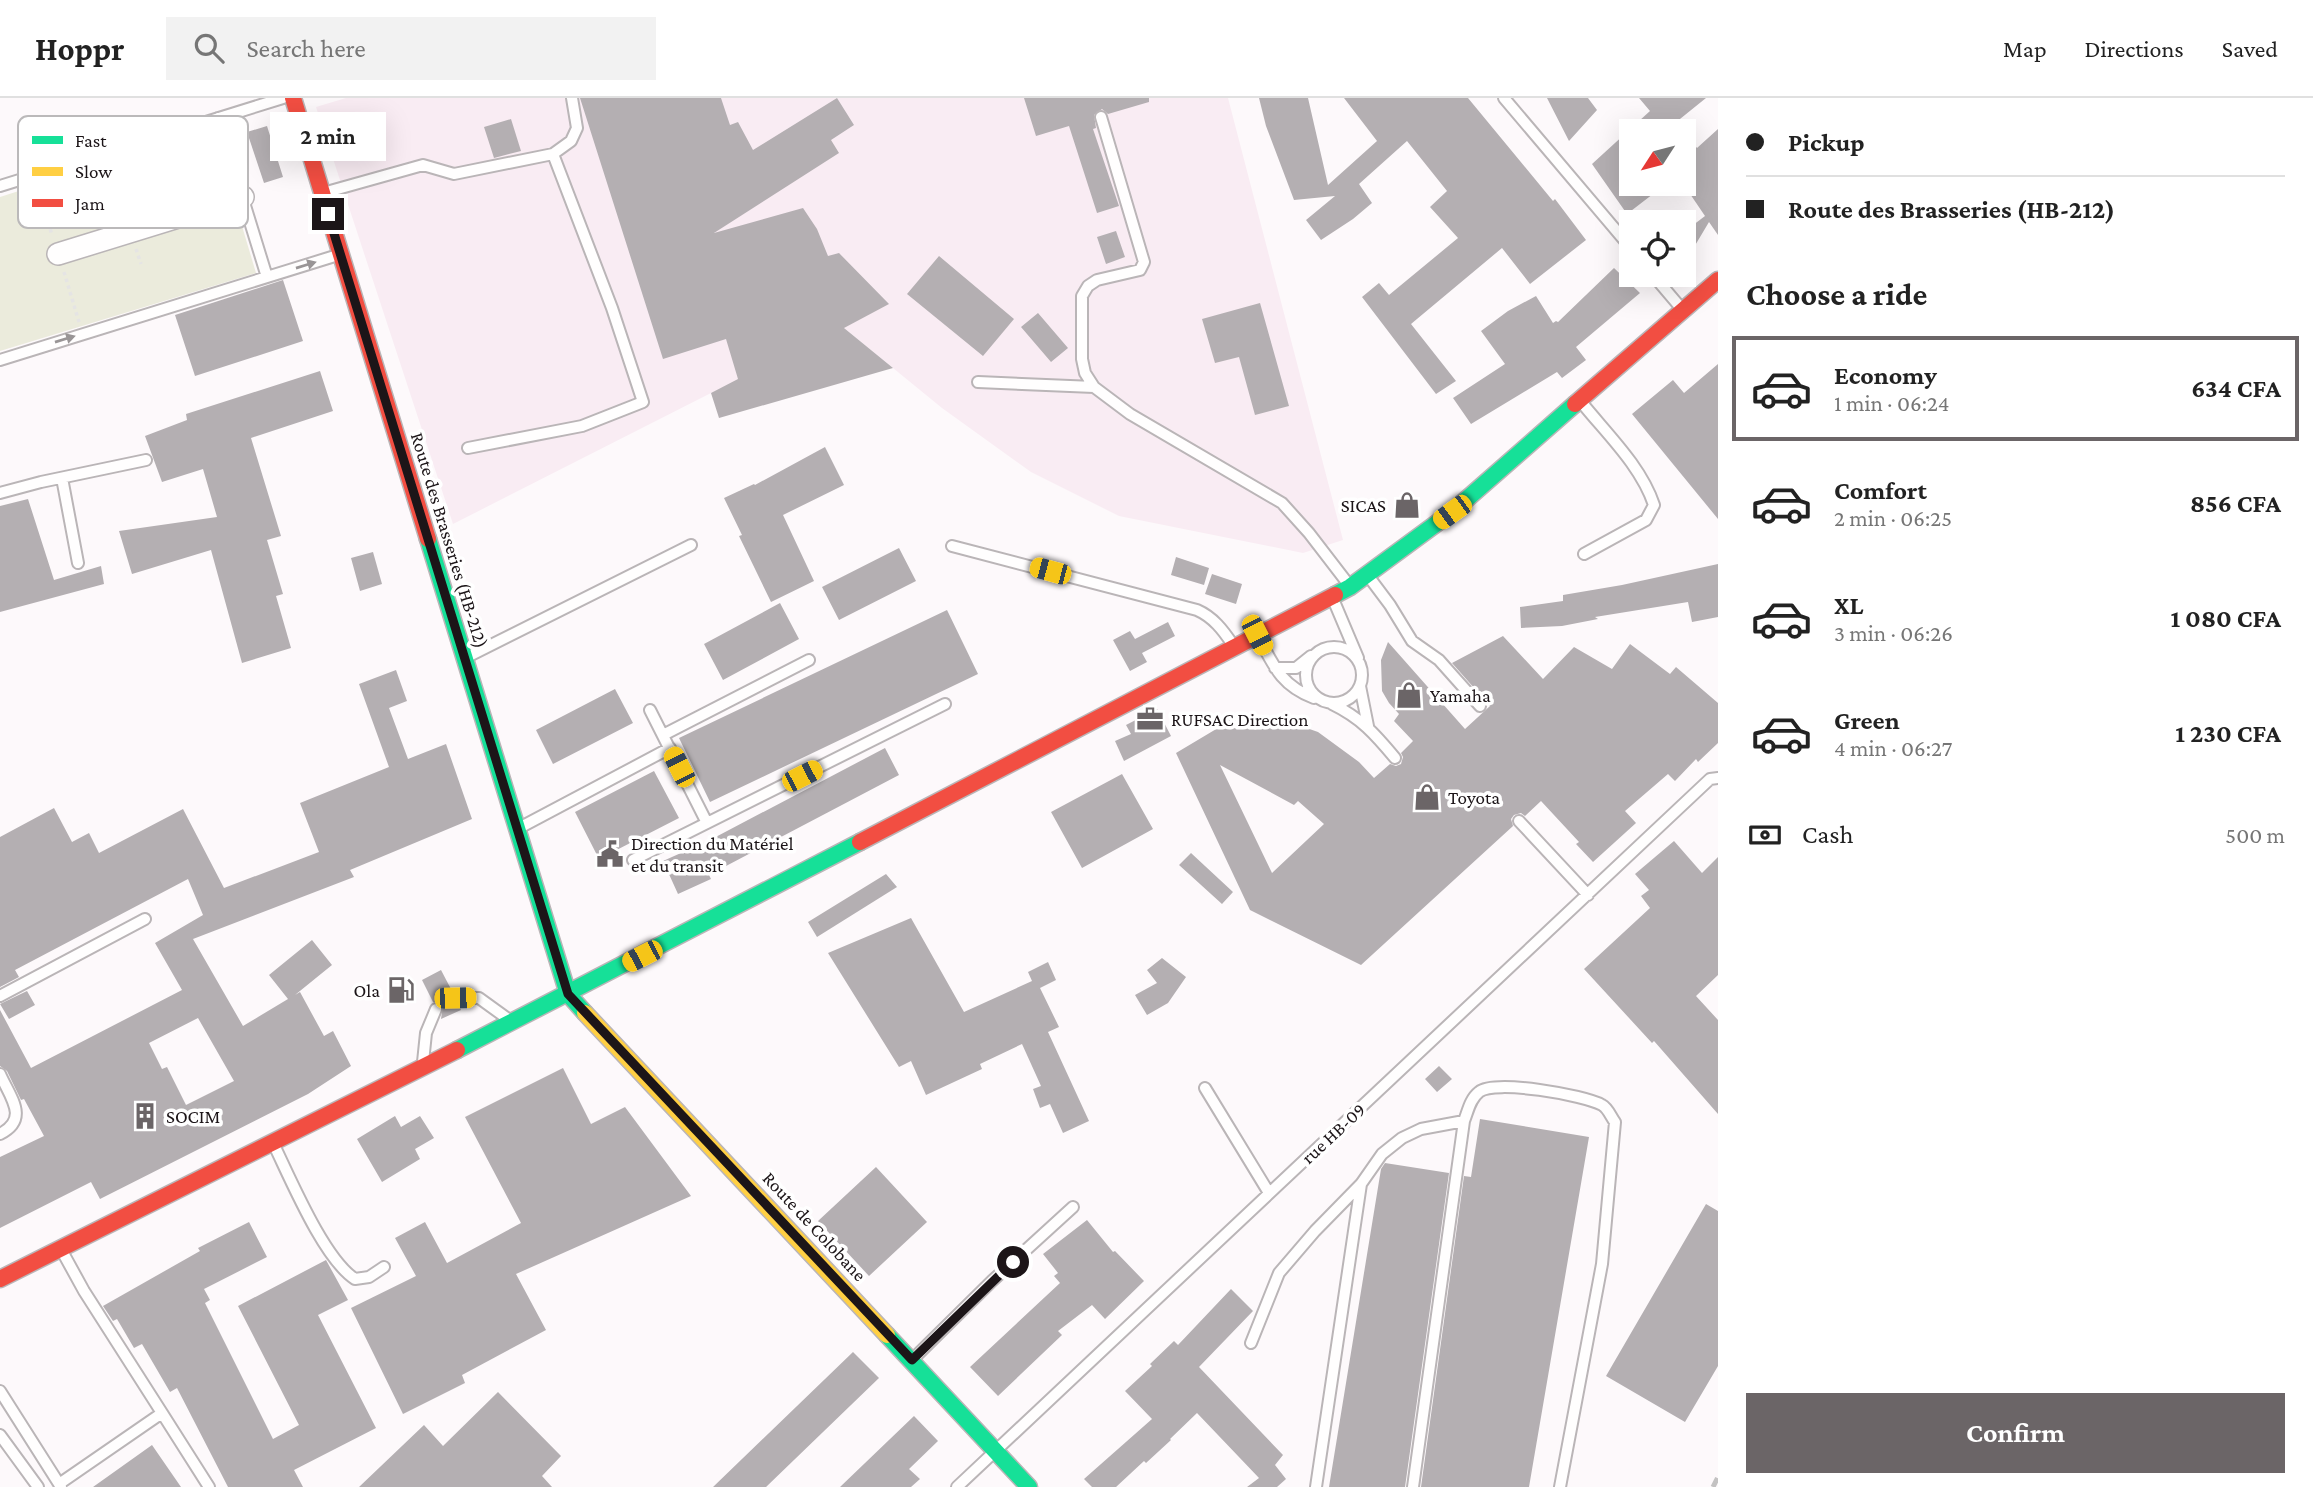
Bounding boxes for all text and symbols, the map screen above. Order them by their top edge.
search box [166,17,656,80]
icon: search [190,29,228,67]
text: Hoppr [35,30,124,67]
text: Search here [246,34,366,63]
text: Map [2003,35,2047,62]
text: Directions [2085,35,2184,62]
text: Saved [2222,35,2278,62]
callout: 2 min [270,113,386,162]
legend [18,116,248,228]
north arrow [1619,119,1696,196]
map controls [1619,119,1696,287]
text: 2 min [300,123,356,149]
text: Pickup [1788,128,1865,157]
text: Fast [75,130,107,151]
text: Slow [75,161,112,182]
text: Jam [73,193,105,214]
text: Route des Brasseries (HB-212) [1788,195,2115,224]
route end [312,198,344,230]
button: locate [1619,210,1696,287]
one-way arrow [296,259,317,269]
text: Choose a ride [1746,276,1927,312]
one-way arrow [55,334,76,344]
icon: car [1750,357,1813,420]
text: Economy [1834,361,1937,390]
text: 634 CFA [2191,374,2281,403]
text: 1 min · 06:24 [1834,390,1950,416]
street label: Route des Brasseries (HB-212) [406,430,492,651]
icon: car [1750,472,1813,535]
text: Comfort [1834,476,1927,505]
text: 856 CFA [2190,489,2281,518]
shop icon: SICAS [1392,490,1422,520]
car [1429,491,1476,533]
place label: SICAS [1341,495,1386,516]
text: 2 min · 06:25 [1834,505,1952,531]
car [1027,555,1074,587]
icon: car [1750,587,1813,650]
text: XL [1834,591,1863,620]
text: 1 080 CFA [2170,604,2281,633]
car [1239,612,1276,658]
text: 3 min · 06:26 [1834,620,1953,646]
shop icon: Yamaha [1394,680,1424,710]
place label: Yamaha [1430,685,1491,706]
icon: car [1750,702,1813,765]
office icon: RUFSAC Direction [1135,704,1165,734]
text: Green [1834,706,1900,735]
place label: RUFSAC Direction [1171,709,1308,730]
text: 1 230 CFA [2175,719,2281,748]
text: 4 min · 06:27 [1834,735,1952,761]
car [661,744,698,790]
car [779,757,826,795]
shop icon: Toyota [1412,782,1442,812]
place label: Toyota [1448,787,1500,808]
icon: cash [1746,816,1784,854]
text: Cash [1802,820,1853,849]
text: 500 m [2225,822,2285,848]
place label: Direction du Matériel et du transit [631,833,793,876]
public building icon: Direction du Matériel et du transit [595,839,625,869]
car [619,937,666,975]
fuel station icon: Ola [386,975,416,1005]
place label: Ola [353,980,380,1001]
car [434,987,477,1009]
street label: rue HB-09 [1297,1099,1369,1168]
building icon: SOCIM [130,1101,160,1131]
place label: SOCIM [166,1106,220,1127]
street label: Route de Colobane [759,1167,871,1285]
route start [997,1246,1029,1278]
button: Confirm [1746,1393,2285,1473]

